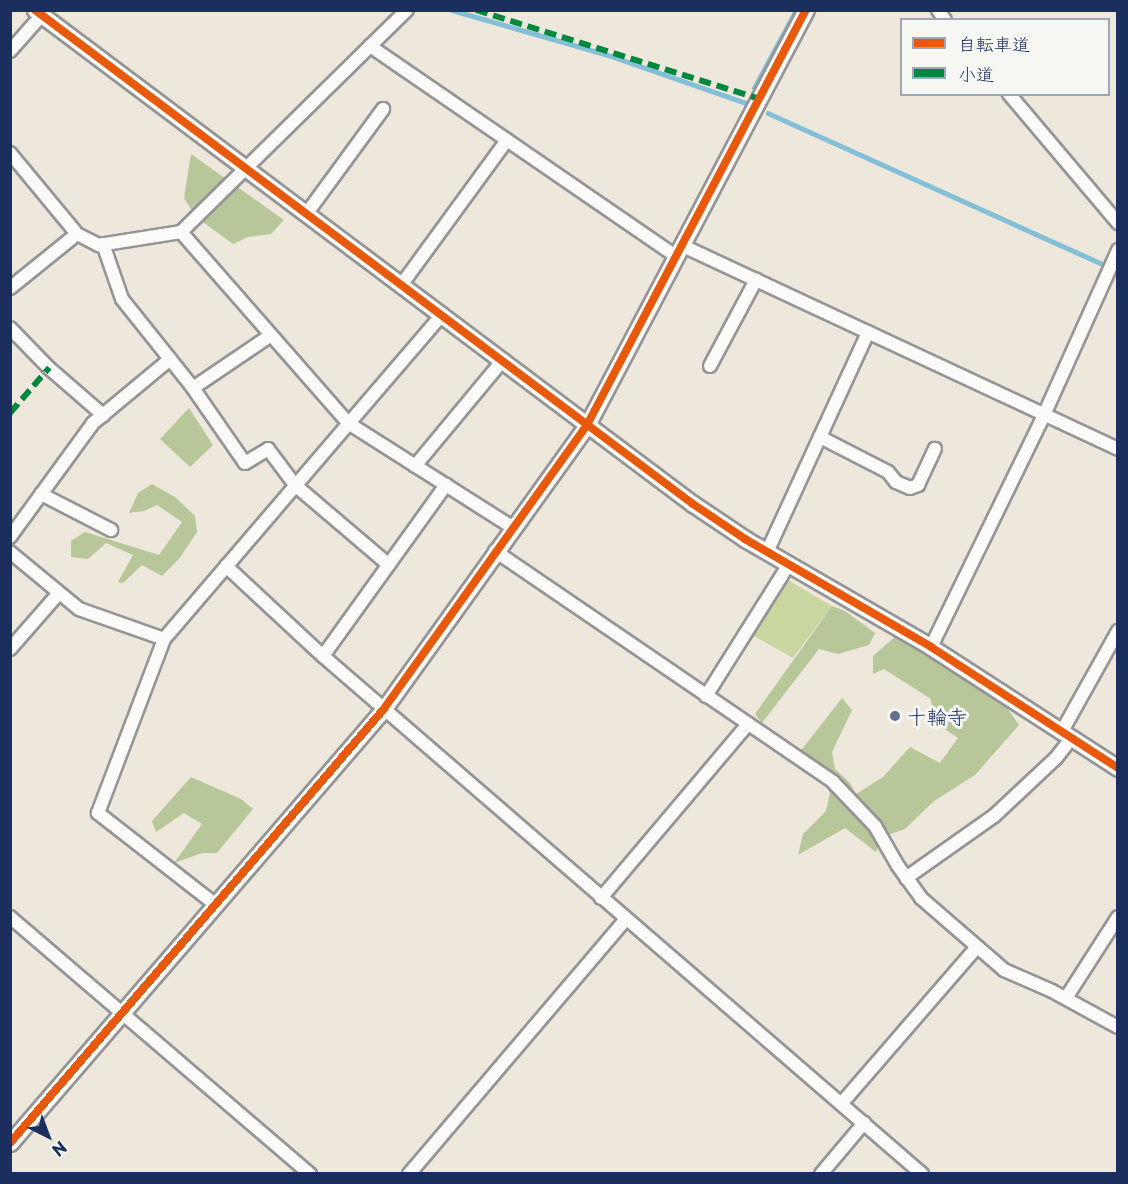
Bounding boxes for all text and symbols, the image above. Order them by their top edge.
legend [900,18,1110,96]
text: 自転車道 [958,30,1030,57]
text: 小道 [958,60,994,87]
place label: 十輪寺 [907,704,967,728]
marker: 十輪寺 [888,709,902,723]
north arrow [18,1106,78,1166]
text: N [47,1136,73,1163]

